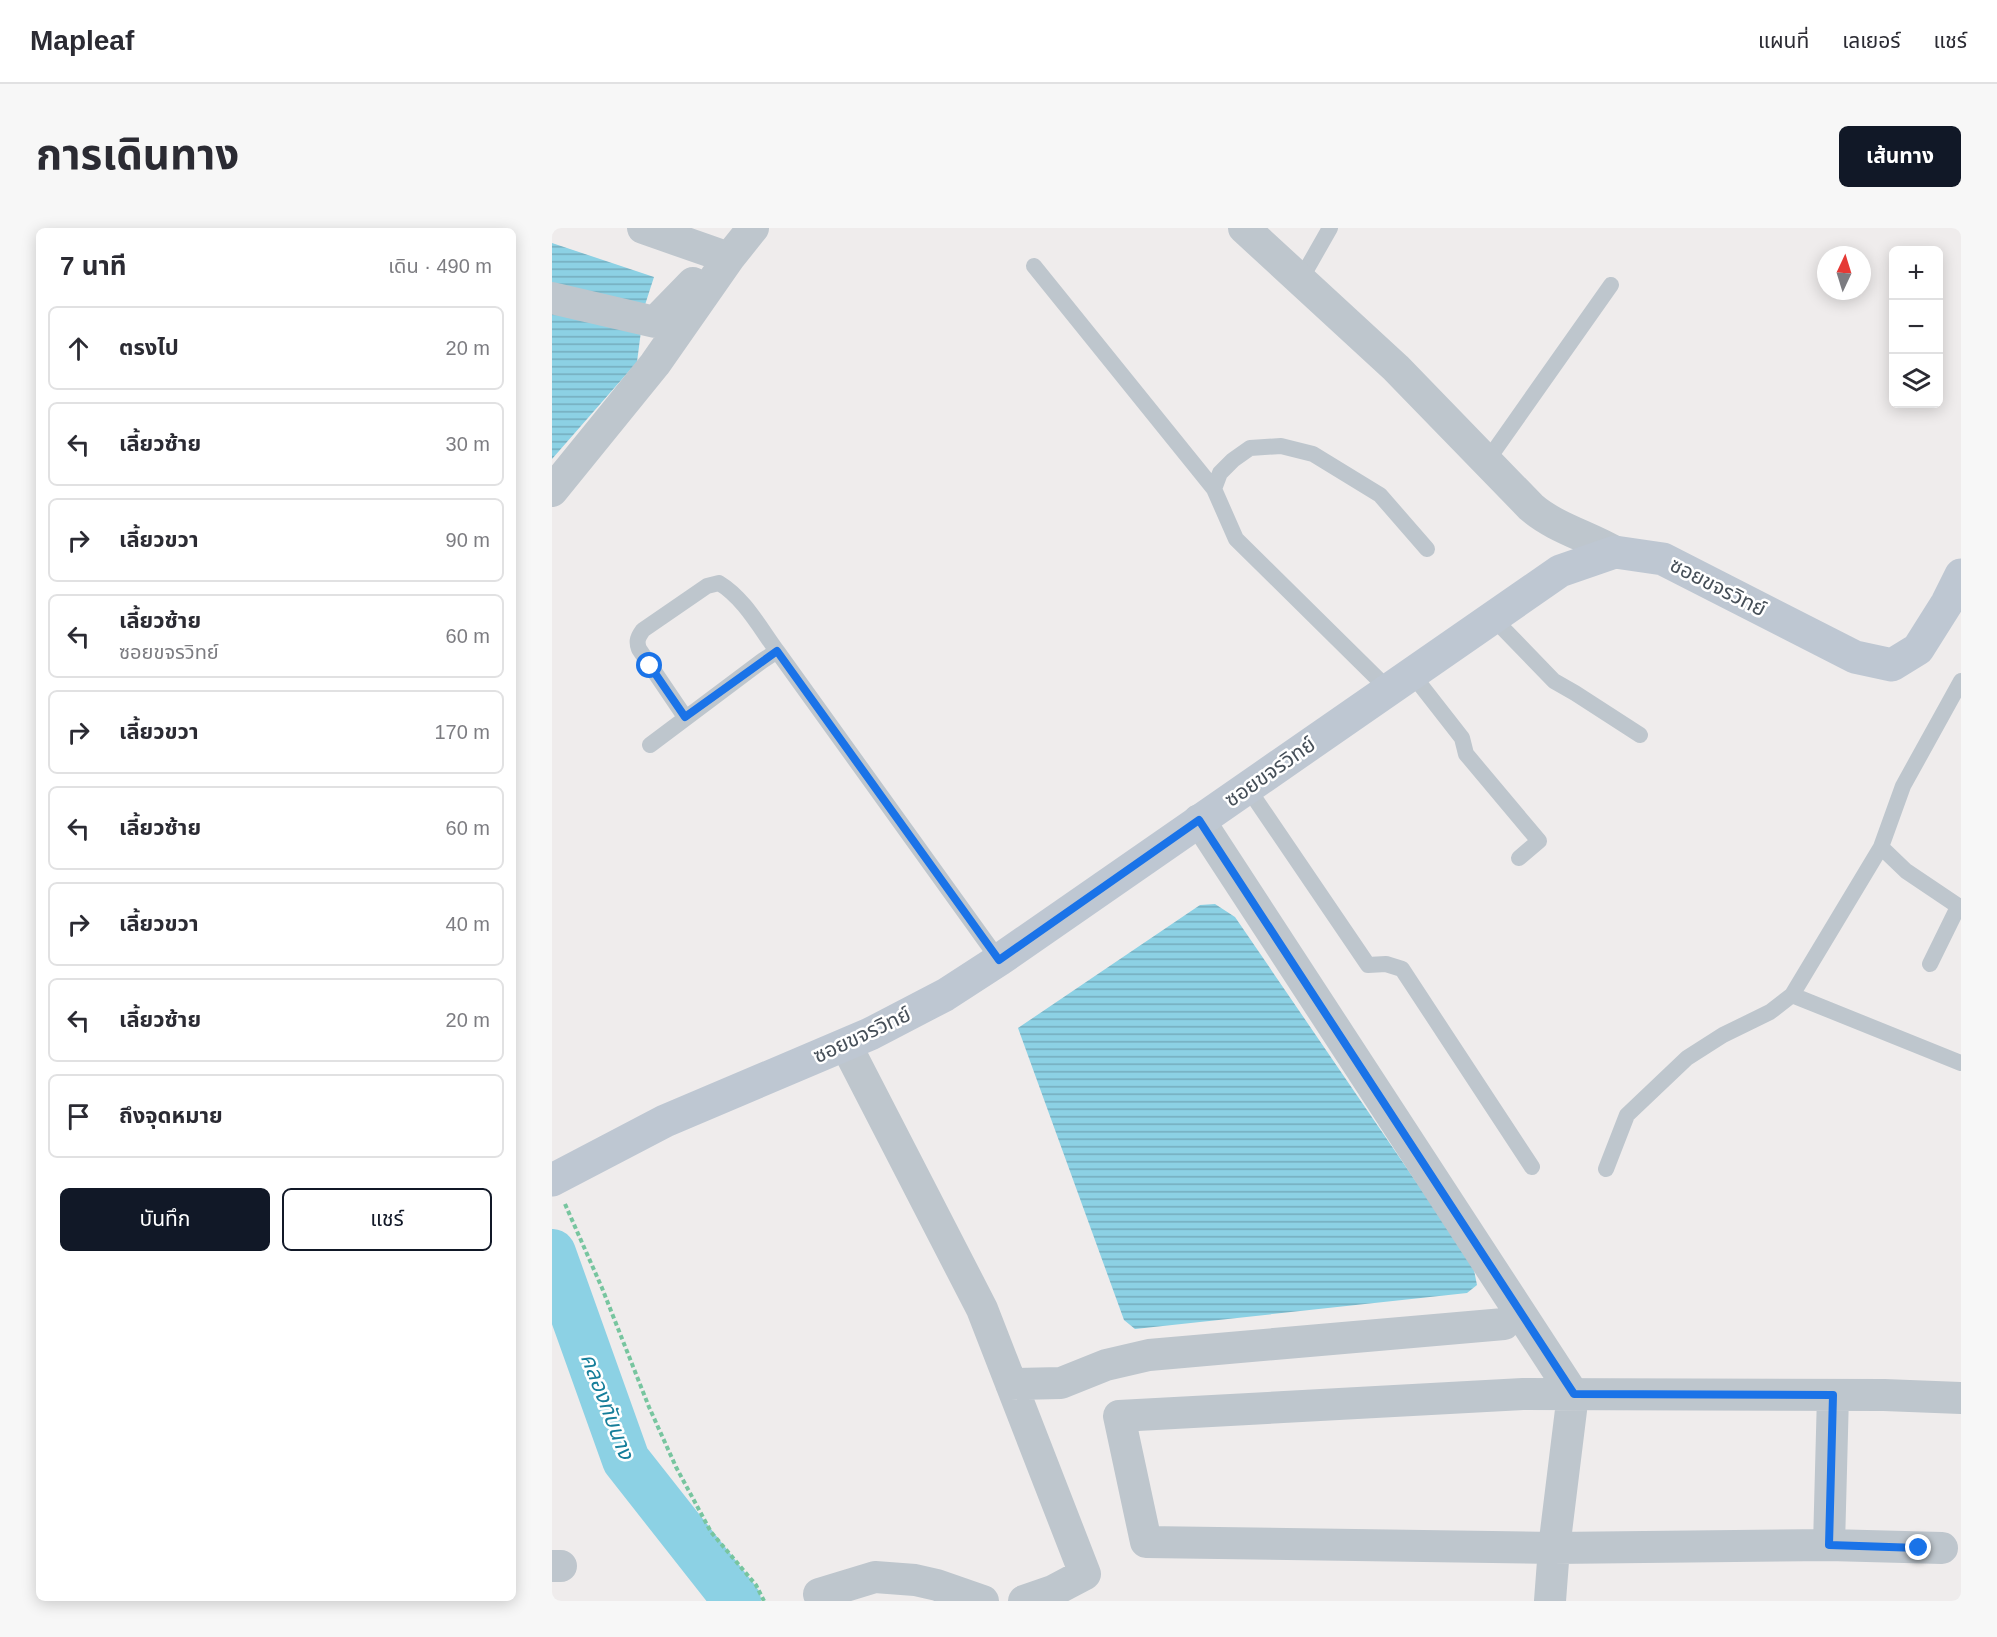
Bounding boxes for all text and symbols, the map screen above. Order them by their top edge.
text: Mapleaf [30,25,134,56]
text: แผนที่ [1758,29,1809,52]
text: เลเยอร์ [1842,29,1901,52]
text: แชร์ [1934,29,1967,52]
button: เส้นทาง [1839,126,1961,187]
text: การเดินทาง [36,131,239,178]
north arrow [1817,246,1871,300]
map controls [1889,246,1943,408]
button: + [1889,246,1943,300]
text: 7 นาที [60,251,127,281]
text: เดิน · 490 m [388,255,492,277]
button: − [1889,300,1943,354]
icon: ahead [62,332,95,365]
text: ตรงไป [119,335,179,360]
text: 20 m [446,337,490,359]
button: layers [1889,354,1943,408]
icon: left [62,428,95,461]
text: เลี้ยวซ้าย [119,431,201,456]
text: 30 m [446,433,490,455]
icon: right [62,524,95,557]
text: เลี้ยวขวา [119,527,199,552]
text: 90 m [446,529,490,551]
street label: ซอยขจรวิทย์ [1666,553,1770,621]
text: เลี้ยวซ้าย [119,608,201,633]
icon: left [62,620,95,653]
text: 60 m [446,625,490,647]
text: ซอยขจรวิทย์ [119,641,219,663]
route start [636,652,662,678]
icon: right [62,716,95,749]
text: เลี้ยวขวา [119,719,199,744]
text: 170 m [434,721,490,743]
street label: ซอยขจรวิทย์ [1220,732,1319,811]
icon: left [62,812,95,845]
text: เลี้ยวซ้าย [119,815,201,840]
text: 60 m [446,817,490,839]
icon: right [62,908,95,941]
text: เลี้ยวขวา [119,911,199,936]
text: 40 m [446,913,490,935]
street label: ซอยขจรวิทย์ [809,1002,914,1067]
icon: left [62,1004,95,1037]
text: เลี้ยวซ้าย [119,1007,201,1032]
text: 20 m [446,1009,490,1031]
icon: arrive [62,1100,95,1133]
text: ถึงจุดหมาย [119,1103,223,1128]
button: บันทึก [60,1188,270,1251]
button: แชร์ [282,1188,492,1251]
water label: คลองทับนาง [576,1350,640,1464]
route end [1905,1534,1931,1560]

